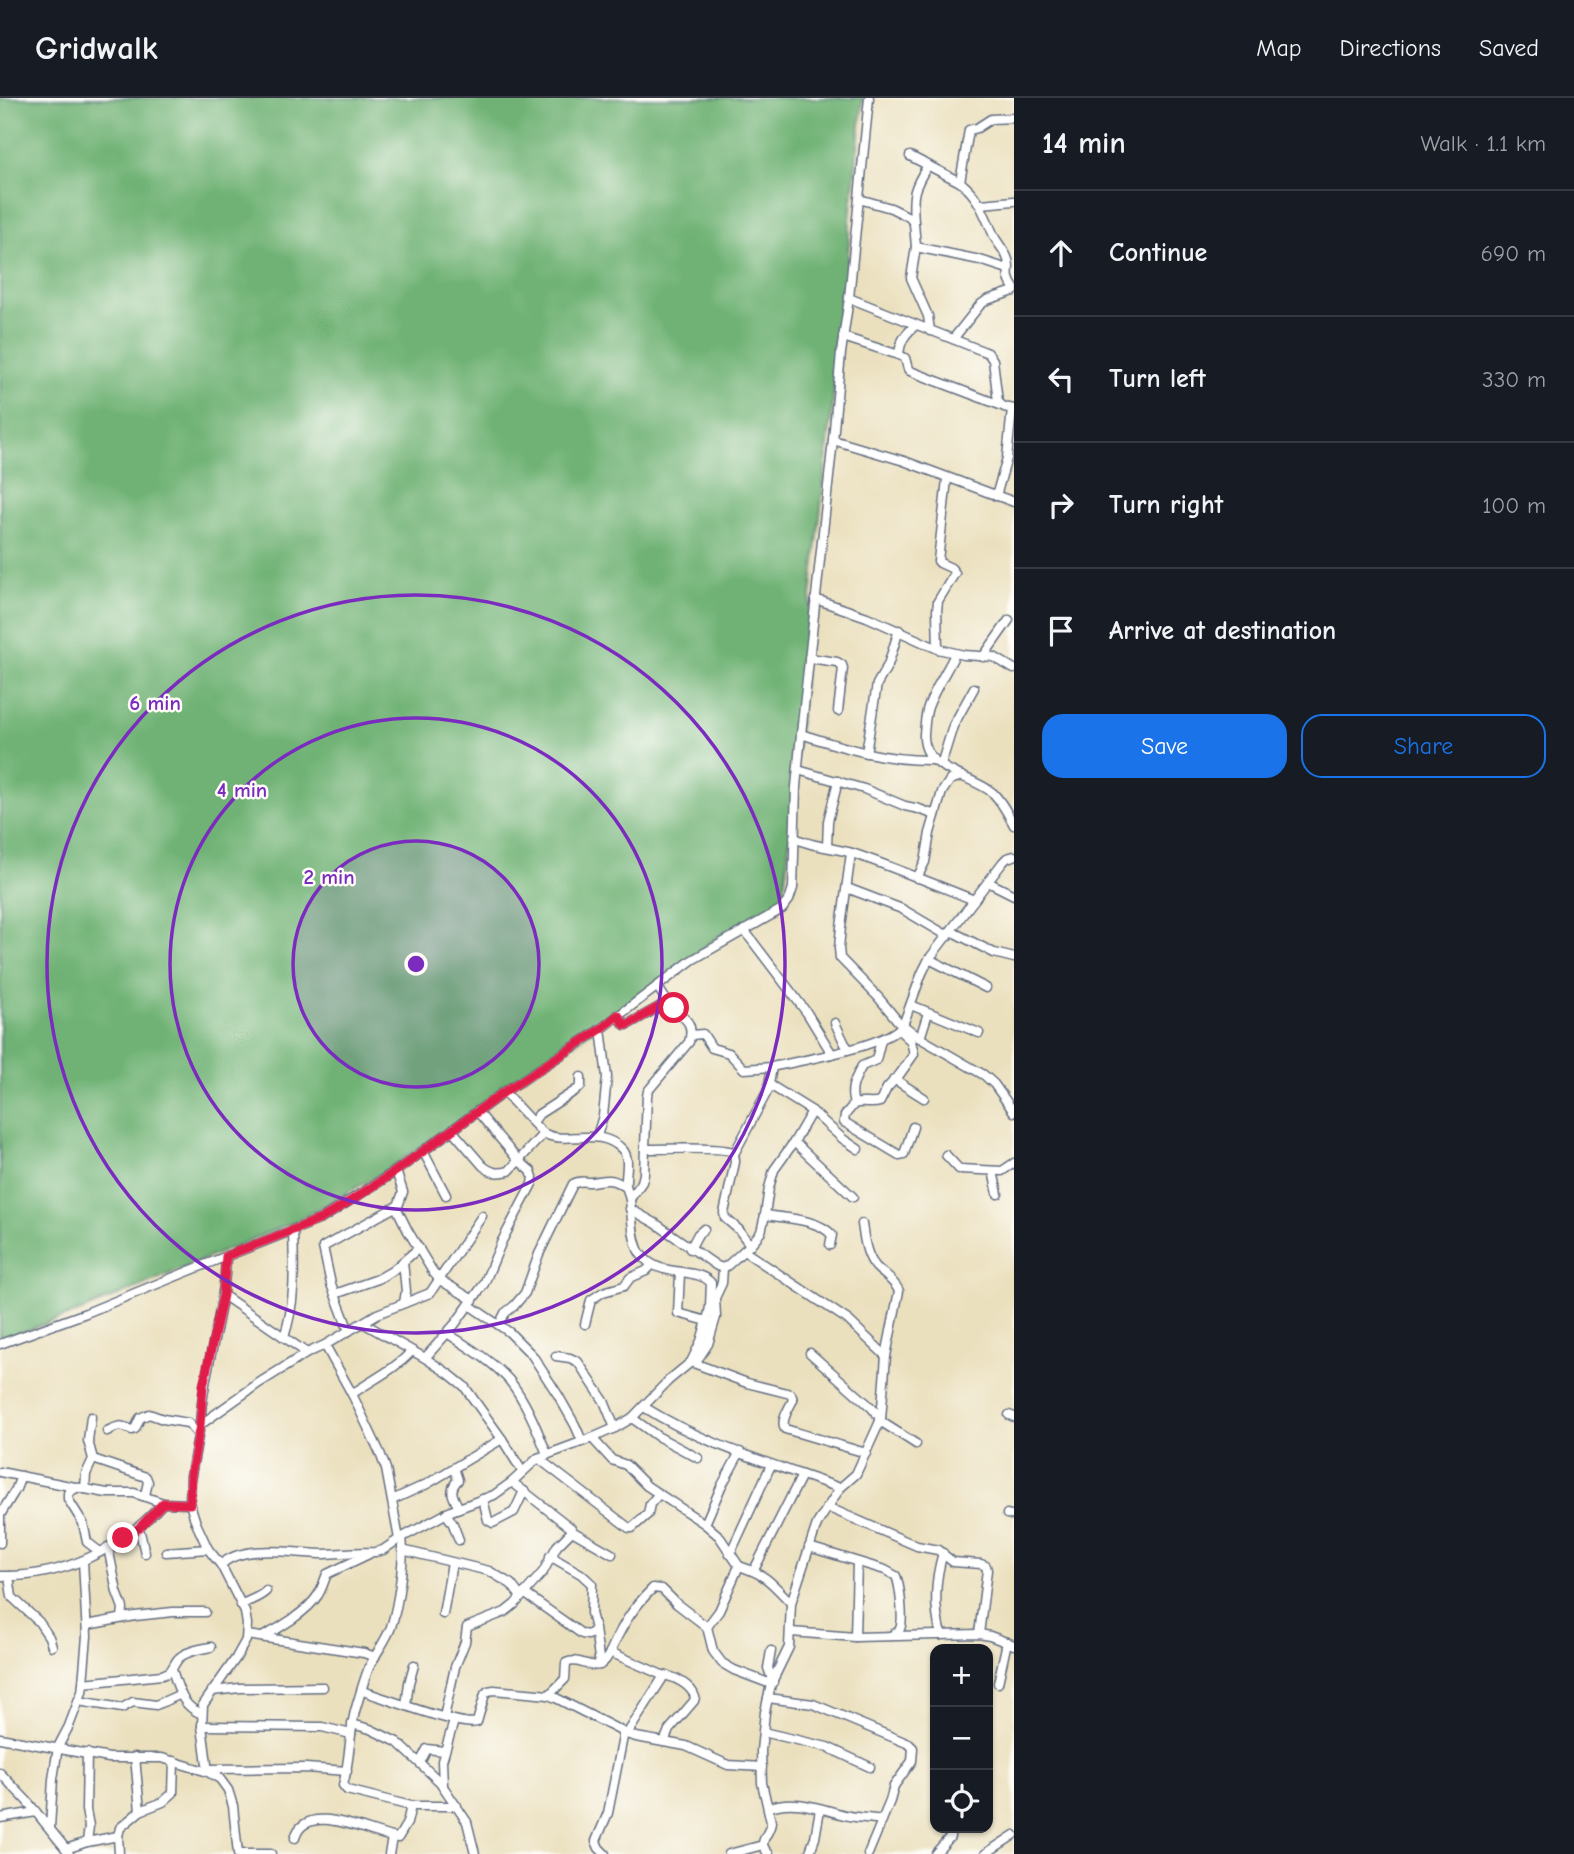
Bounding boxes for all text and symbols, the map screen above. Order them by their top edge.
text: Gridwalk [35,29,158,67]
text: Map [1256,34,1302,62]
text: Directions [1340,34,1441,62]
text: Saved [1479,34,1539,62]
text: 14 min [1042,126,1126,161]
text: Walk · 1.1 km [1421,130,1546,157]
icon: ahead [1042,234,1080,272]
text: Continue [1109,238,1207,268]
text: 690 m [1481,240,1546,267]
icon: left [1042,360,1080,398]
text: Turn left [1109,364,1206,394]
text: 330 m [1482,366,1546,393]
icon: right [1042,486,1080,524]
text: Turn right [1109,490,1223,520]
text: 100 m [1482,492,1546,519]
icon: arrive [1042,612,1080,650]
text: Arrive at destination [1109,616,1336,646]
text: 6 min [129,691,181,715]
button: Save [1042,714,1287,778]
button: Share [1301,714,1546,778]
text: 4 min [217,778,267,802]
text: 2 min [303,865,355,889]
centre of rings [404,952,428,976]
route start [658,992,689,1023]
route end [107,1522,138,1553]
map controls [930,1644,993,1833]
button: + [930,1644,993,1707]
button: − [930,1707,993,1770]
button: locate [930,1770,993,1833]

